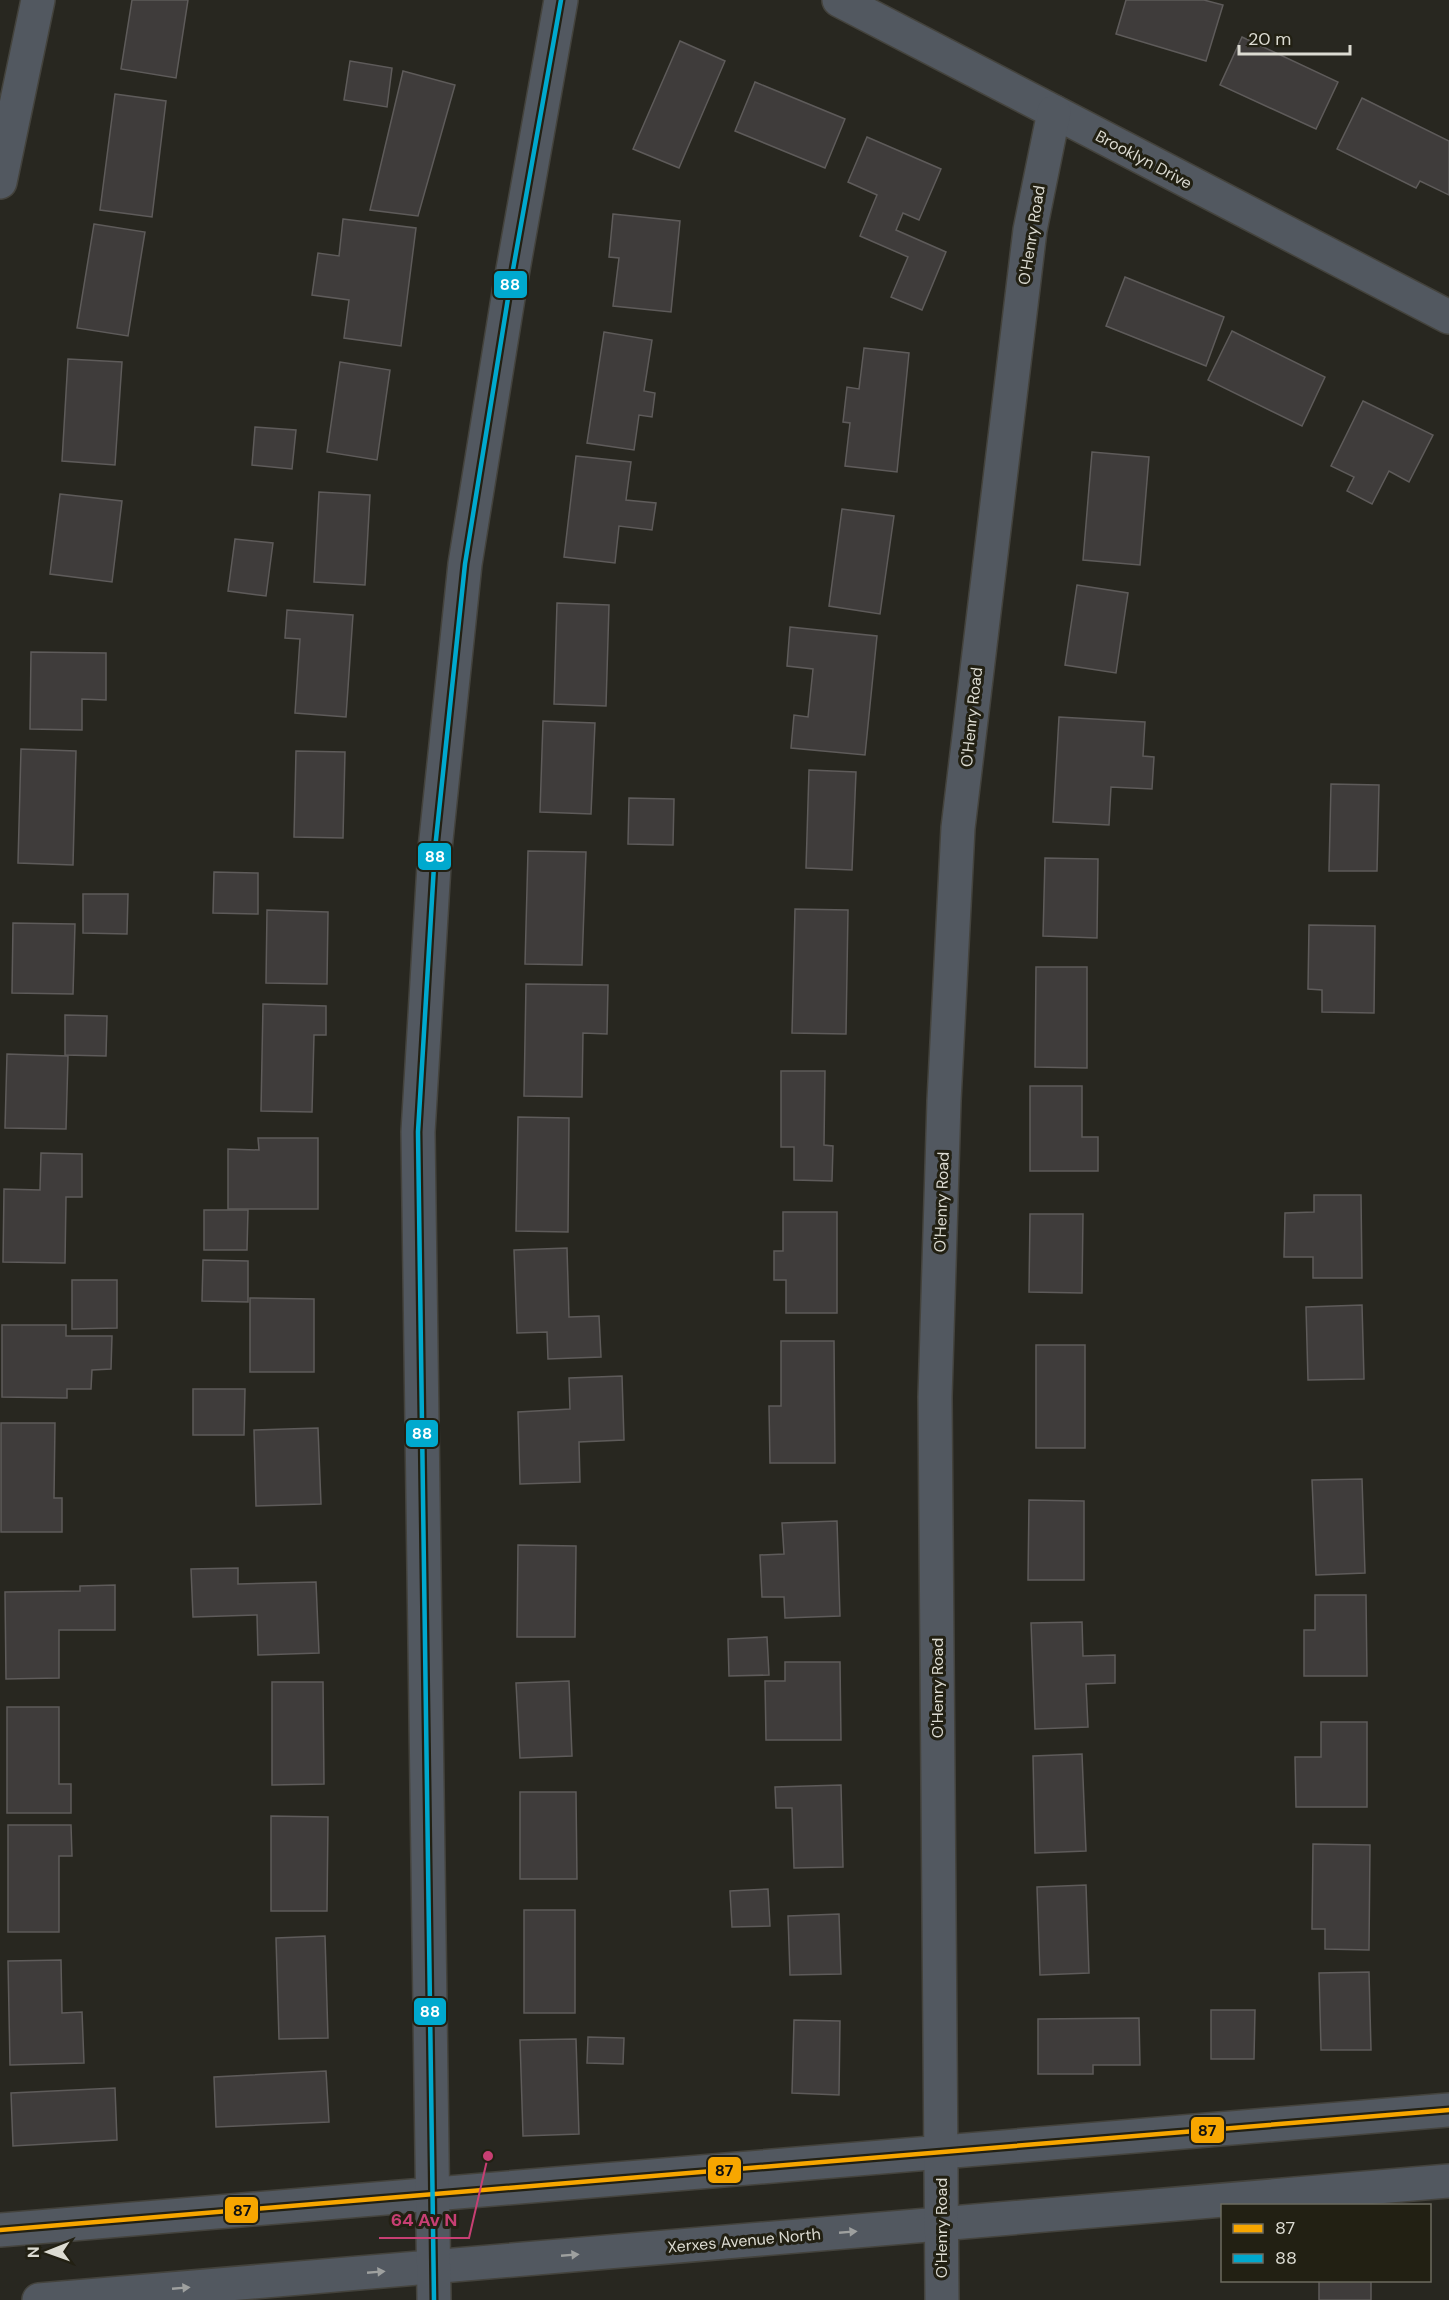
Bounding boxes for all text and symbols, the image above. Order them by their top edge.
scale bar [1239,18,1350,56]
text: 20 m [1248,27,1291,51]
street label: Brooklyn Drive [1092,125,1196,194]
street label: O'Henry Road [1013,184,1050,286]
line badge: 88 [493,270,528,299]
text: 88 [500,274,520,295]
street label: O'Henry Road [956,666,987,768]
line badge: 88 [417,842,452,871]
text: 88 [425,846,445,867]
street label: O'Henry Road [929,1151,954,1253]
line badge: 88 [405,1419,439,1448]
text: 88 [412,1423,432,1444]
street label: O'Henry Road [927,1638,948,1738]
line badge: 88 [413,1997,447,2026]
text: 88 [420,2001,440,2022]
line badge: 87 [1190,2116,1225,2144]
text: 87 [1198,2120,1217,2141]
line badge: 87 [707,2156,742,2184]
text: 87 [715,2160,734,2181]
street label: O'Henry Road [931,2178,952,2278]
line badge: 87 [224,2196,259,2224]
text: 87 [233,2200,252,2221]
callout: 64 Av N [379,2202,469,2238]
legend [1221,2204,1431,2282]
text: 64 Av N [391,2208,457,2232]
text: 87 [1275,2216,1295,2240]
north arrow [18,2222,78,2282]
street label: Xerxes Avenue North [667,2223,822,2258]
one-way arrow [839,2227,858,2236]
text: N [23,2246,44,2258]
text: 88 [1275,2246,1297,2270]
one-way arrow [561,2251,580,2260]
one-way arrow [366,2267,385,2277]
one-way arrow [172,2283,191,2293]

